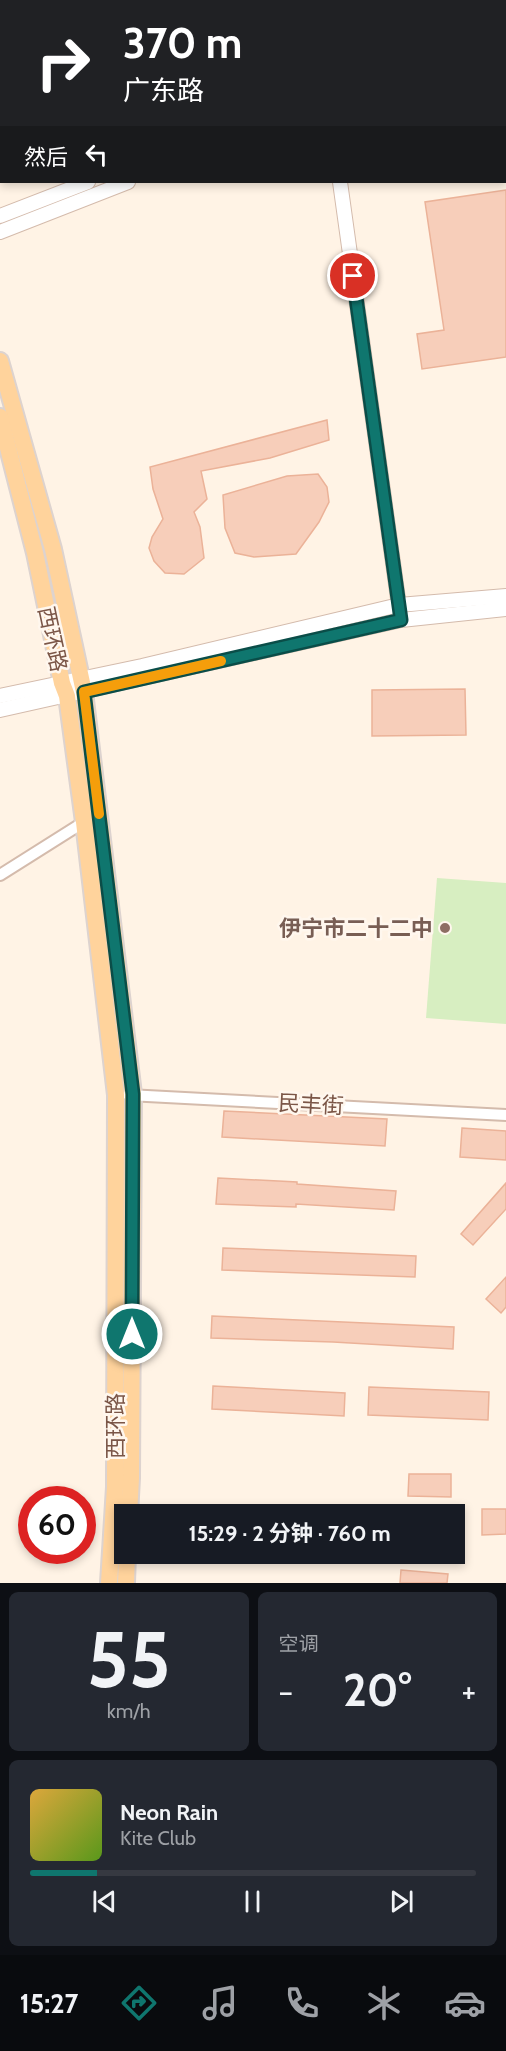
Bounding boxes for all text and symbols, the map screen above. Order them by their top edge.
text: 370 m [123,17,242,69]
icon: right [24,24,102,102]
text: 广东路 [123,74,204,107]
icon: left [80,138,113,171]
text: 然后 [24,144,68,171]
pin [327,250,378,301]
icon: arrive [336,259,369,292]
street label: 西环路 [32,604,73,674]
place label: 伊宁市二十二中 [279,915,433,942]
marker: 伊宁市二十二中 [438,921,452,935]
street label: 民丰街 [277,1089,345,1120]
position arrow [100,1302,164,1366]
street label: 西环路 [102,1393,129,1459]
speed limit sign: 60 [18,1486,96,1564]
text: 15:29 · 2 分钟 · 760 m [188,1520,391,1547]
text: 55 [87,1612,171,1707]
text: 空调 [279,1632,319,1656]
text: 20° [343,1663,412,1717]
text: − [279,1671,293,1711]
text: + [461,1671,476,1711]
text: km/h [107,1699,151,1723]
text: Neon Rain [120,1799,218,1826]
text: Kite Club [120,1826,196,1850]
icon: previous [88,1885,121,1918]
icon: pause [236,1885,269,1918]
icon: next [385,1885,418,1918]
icon: directions [118,1982,160,2024]
icon: music [199,1982,241,2024]
icon: phone [281,1982,323,2024]
icon: climate [363,1982,405,2024]
icon: car [444,1982,486,2024]
text: 15:27 [20,1987,78,2020]

